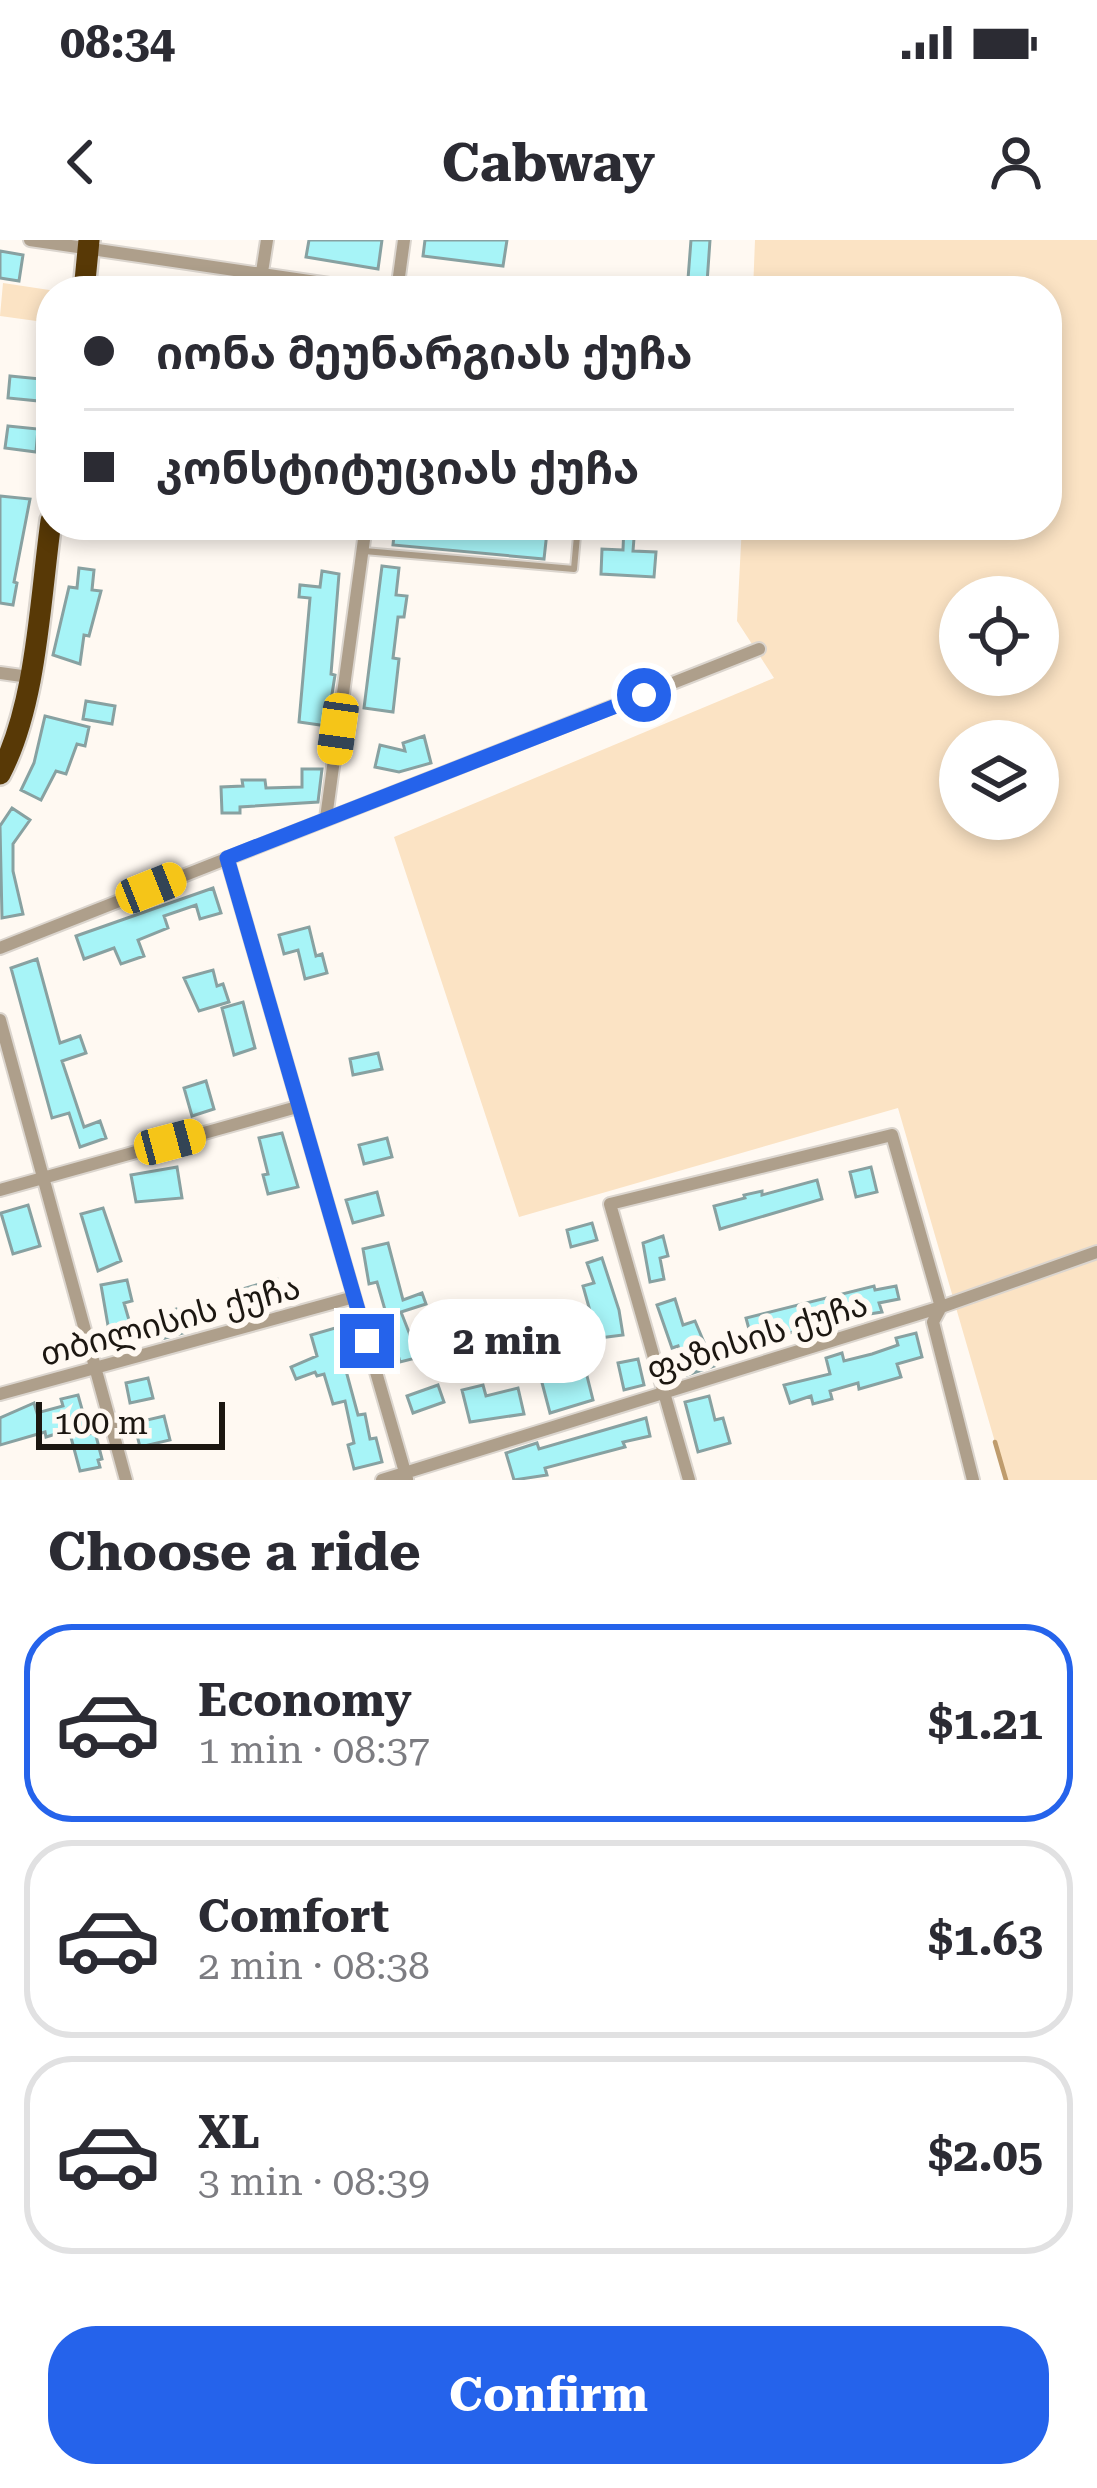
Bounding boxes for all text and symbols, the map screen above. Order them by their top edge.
text: 08:34 [60,16,175,69]
icon: back [48,129,114,195]
icon: person [983,129,1049,195]
text: Cabway [442,131,655,194]
text: იონა მეუნარგიას ქუჩა [156,327,693,380]
text: კონსტიტუციას ქუჩა [156,442,639,495]
map controls [939,576,1059,840]
button: locate [939,576,1059,696]
route start [617,668,671,722]
car [315,691,361,767]
button: layers [939,720,1059,840]
car [111,858,191,918]
car [131,1115,209,1169]
street label: თბილისის ქუჩა [36,1267,304,1375]
street label: ფაზისის ქუჩა [642,1284,872,1389]
callout: 2 min [409,1299,607,1383]
route end [340,1314,394,1368]
text: 2 min [453,1318,561,1364]
scale bar [36,1396,225,1449]
text: 100 m [54,1403,148,1442]
text: Choose a ride [48,1520,421,1583]
icon: car [54,1669,162,1777]
text: Economy [198,1674,412,1727]
text: $1.21 [928,1697,1043,1750]
text: 1 min · 08:37 [198,1727,430,1773]
icon: car [54,1885,162,1993]
text: Comfort [198,1890,389,1943]
text: $1.63 [928,1913,1043,1966]
text: 2 min · 08:38 [198,1943,430,1989]
icon: car [54,2101,162,2209]
text: XL [198,2106,260,2159]
text: $2.05 [928,2129,1043,2182]
text: 3 min · 08:39 [198,2159,430,2205]
button: Confirm [48,2326,1049,2464]

